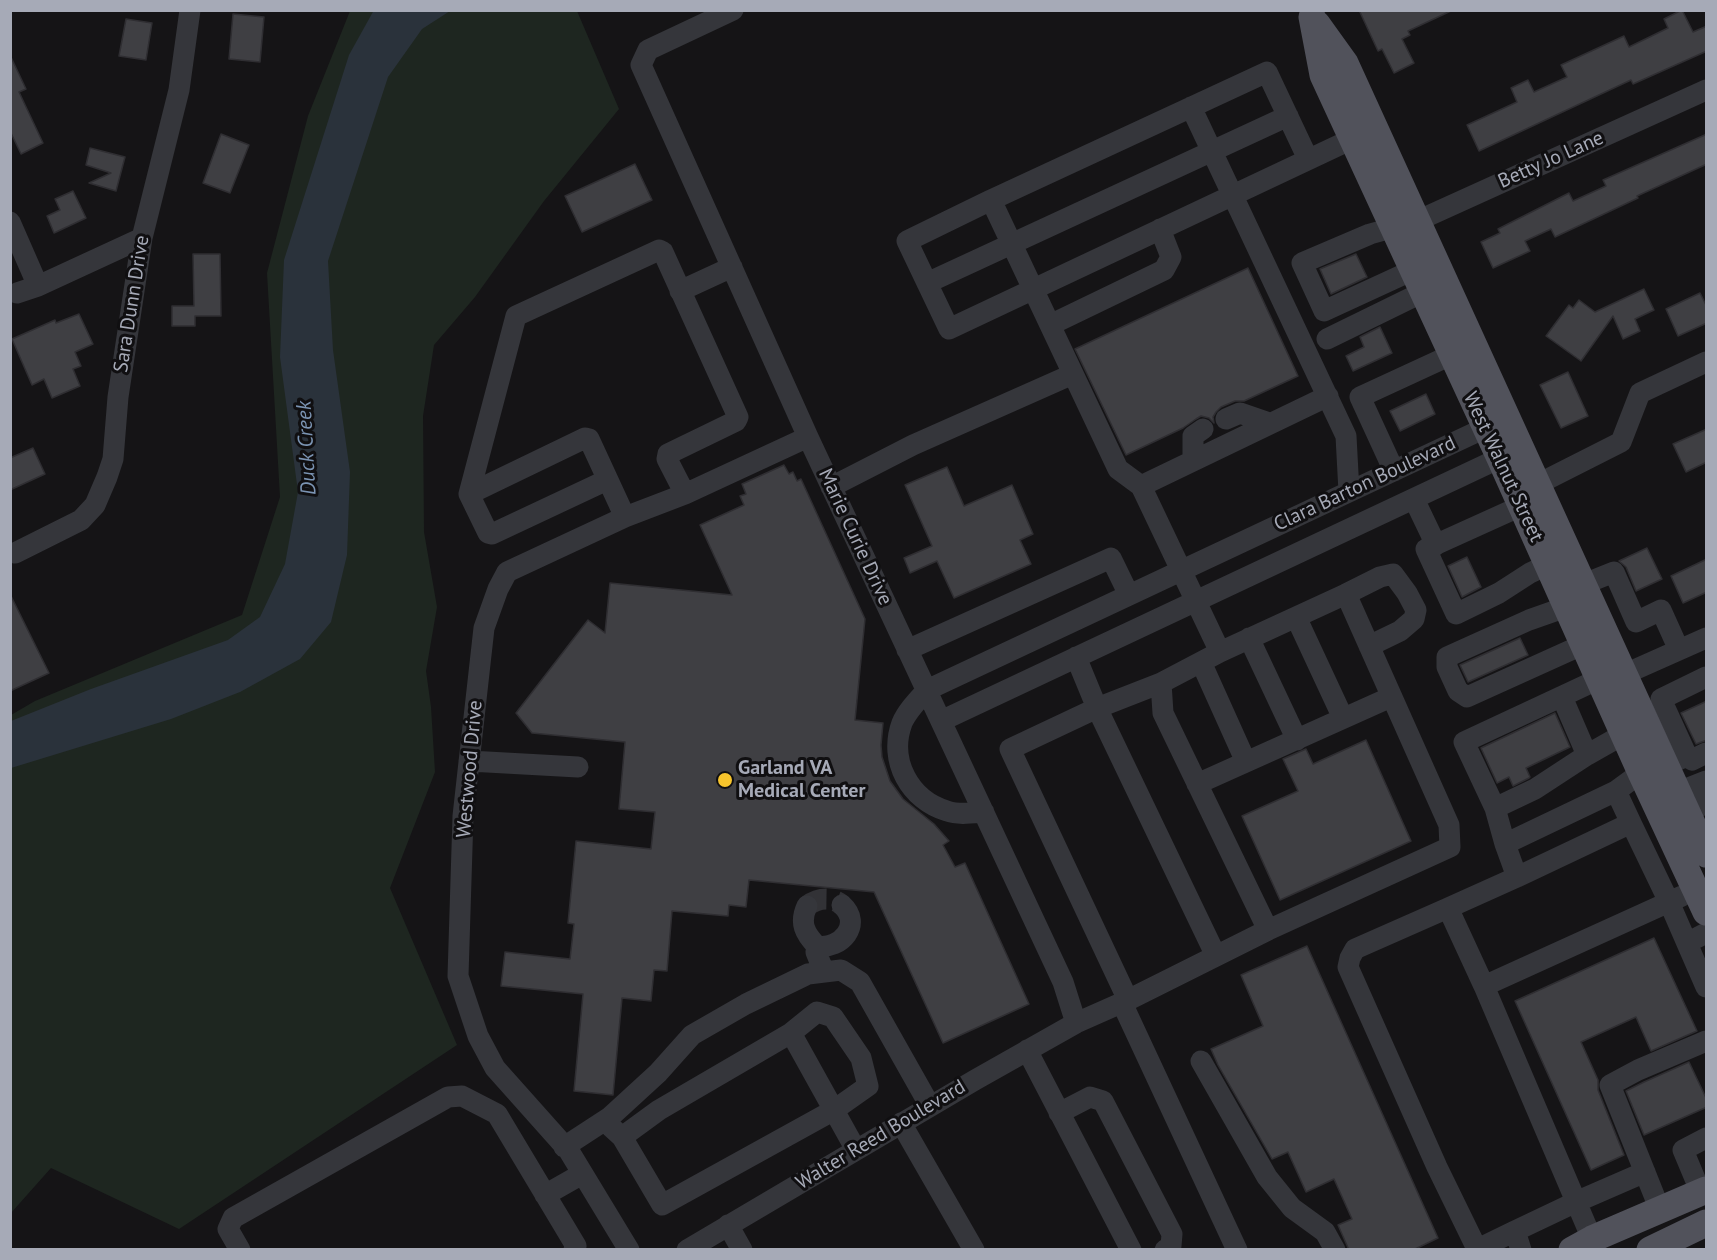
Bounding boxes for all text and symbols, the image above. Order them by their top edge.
street label: Betty Jo Lane [1495,126,1607,194]
street label: Sara Dunn Drive [109,234,155,374]
street label: West Walnut Street [1458,388,1548,546]
water label: Duck Creek [292,400,322,496]
street label: Clara Barton Boulevard [1270,431,1460,537]
street label: Marie Curie Drive [813,465,897,609]
street label: Westwood Drive [452,699,488,839]
place label: Garland VA Medical Center [738,756,865,803]
marker: Garland VA Medical Center [716,771,734,789]
street label: Walter Reed Boulevard [792,1075,970,1195]

